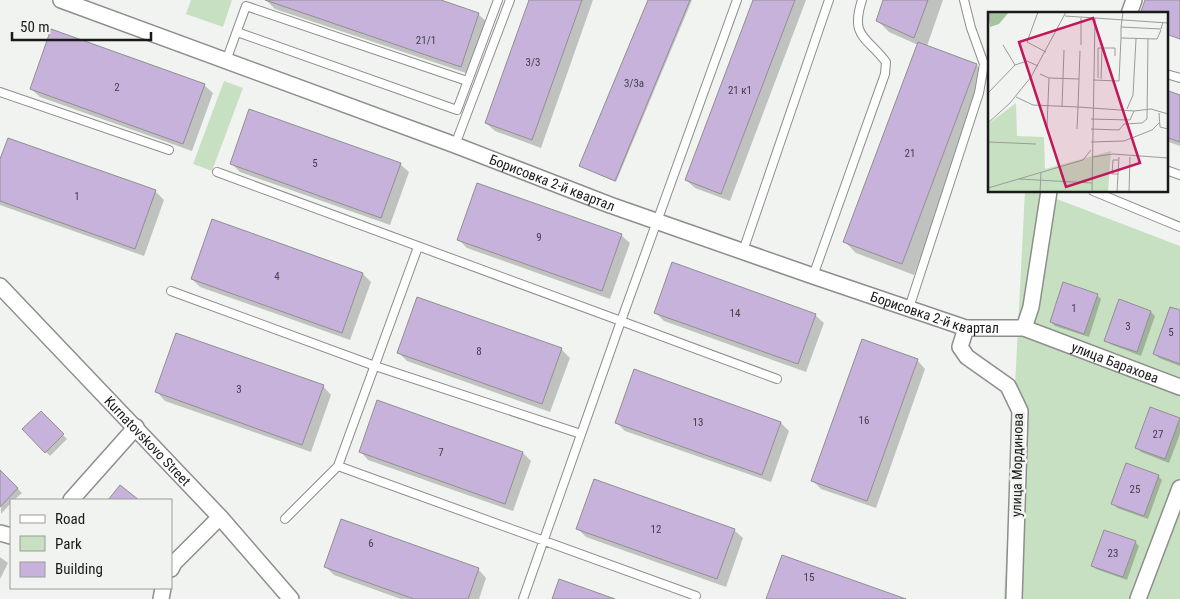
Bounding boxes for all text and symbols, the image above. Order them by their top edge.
scale bar [12,10,151,42]
inset map [988,12,1168,192]
text: 50 m [20,18,50,36]
house number: 21/1 [416,34,436,47]
house number: 3/3 [526,56,540,69]
house number: 3/3а [624,77,644,90]
house number: 2 [114,81,120,94]
house number: 21 к1 [728,84,752,97]
house number: 21 [905,147,915,160]
street label: Борисовка 2-й квартал [487,151,617,214]
house number: 5 [312,157,318,170]
house number: 1 [74,190,80,203]
house number: 9 [536,231,542,244]
house number: 4 [274,270,280,283]
street label: Борисовка 2-й квартал [868,288,999,336]
house number: 1 [1071,302,1077,315]
house number: 14 [730,307,741,320]
house number: 3 [1125,320,1131,333]
house number: 5 [1168,326,1174,339]
street label: улица Барахова [1069,339,1161,386]
house number: 8 [476,345,482,358]
house number: 3 [236,383,242,396]
street label: Kurnatovskovo Street [101,393,194,489]
street label: улица Мординова [1008,413,1026,517]
house number: 16 [859,414,869,427]
house number: 13 [693,416,703,429]
house number: 27 [1153,428,1163,441]
house number: 7 [438,446,444,459]
house number: 25 [1130,483,1140,496]
legend [10,499,172,589]
text: Road [55,510,85,528]
house number: 12 [651,523,661,536]
text: Park [55,535,82,553]
house number: 6 [368,537,374,550]
house number: 23 [1108,547,1118,560]
text: Building [55,560,103,578]
house number: 15 [804,571,814,584]

